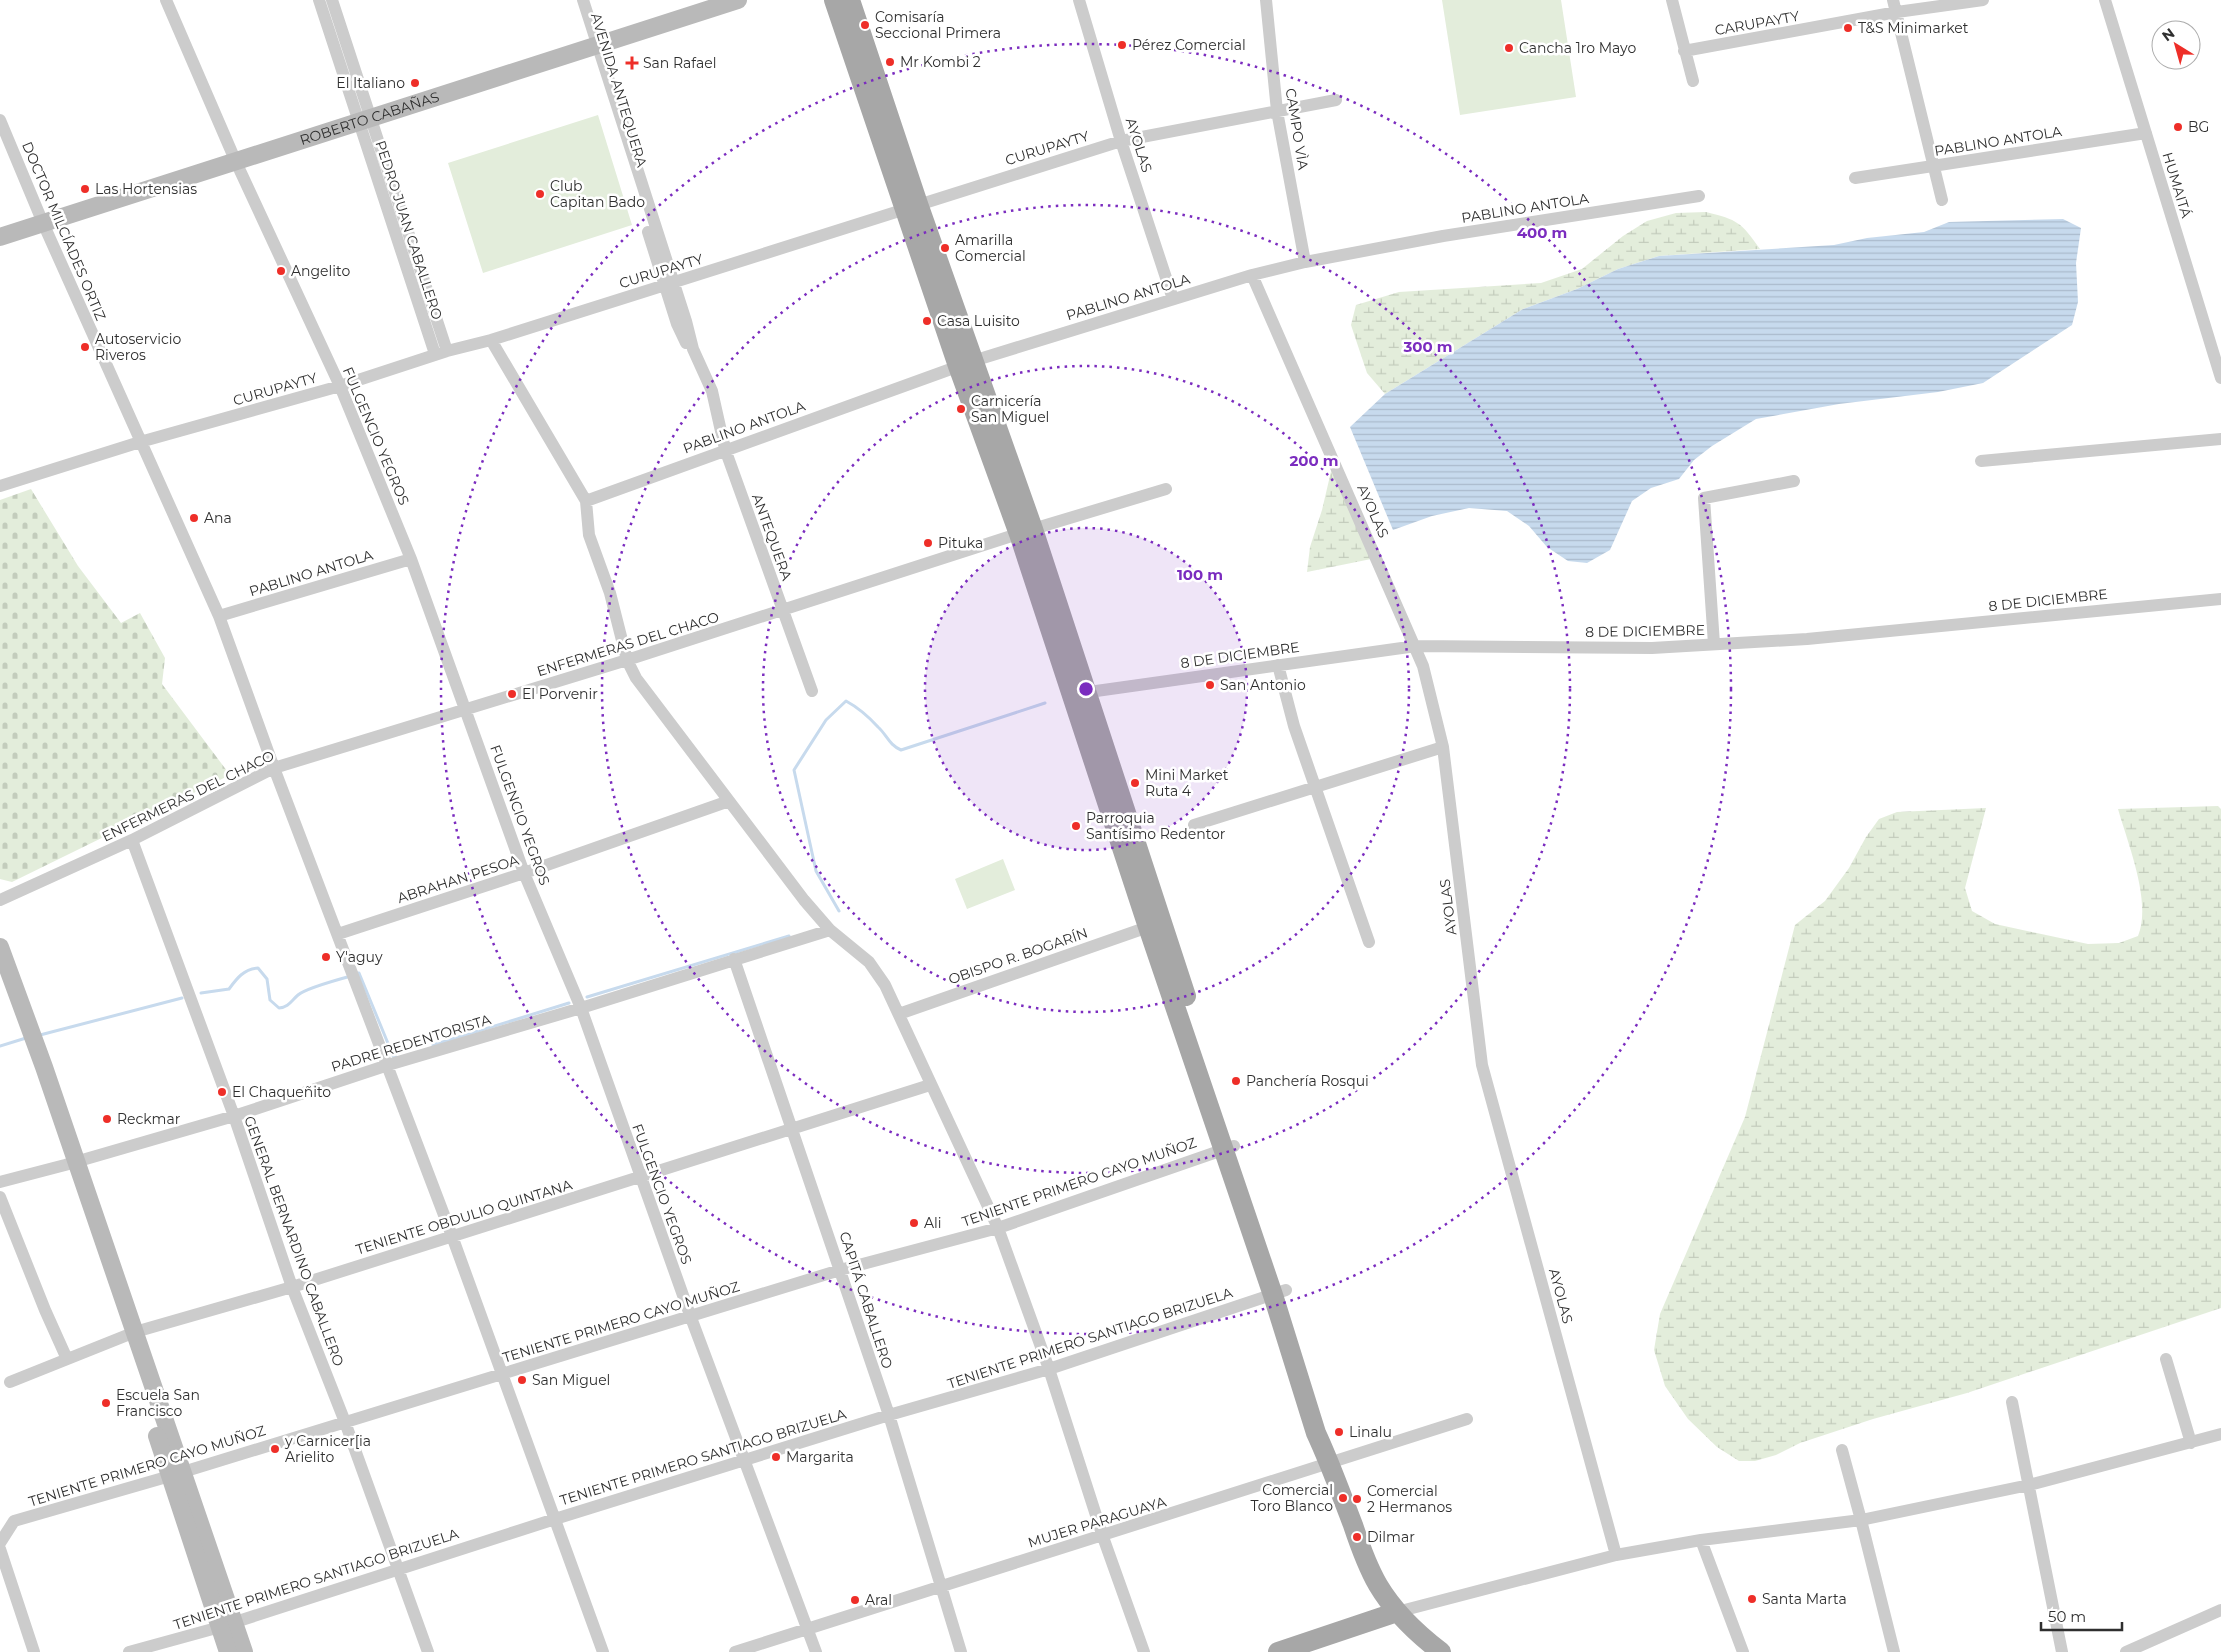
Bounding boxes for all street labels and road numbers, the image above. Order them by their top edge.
street label: CARUPAYTY [1713,7,1801,39]
street label: AVENIDA ANTEQUERA [587,11,651,170]
street label: CAMPO VÌA [1282,87,1312,172]
street label: ROBERTO CABAÑAS [297,88,441,149]
street label: AYOLAS [1122,115,1156,175]
street label: PABLINO ANTOLA [1933,122,2064,160]
street label: CURUPAYTY [1003,127,1091,169]
street label: PEDRO JUAN CABALLERO [371,138,447,322]
street label: DOCTOR MILCÍADES ORTIZ [18,139,110,323]
street label: HUMAITÁ [2158,150,2196,221]
street label: PABLINO ANTOLA [1460,189,1591,227]
street label: CURUPAYTY [617,250,705,292]
street label: PABLINO ANTOLA [1064,269,1193,324]
street label: FULGENCIO YEGROS [339,364,413,508]
street label: CURUPAYTY [231,368,319,410]
street label: PABLINO ANTOLA [680,396,808,457]
street label: AYOLAS [1353,482,1393,540]
street label: ANTEQUERA [748,491,796,584]
street label: PABLINO ANTOLA [247,545,376,600]
street label: 8 DE DICIEMBRE [1987,585,2109,615]
street label: ENFERMERAS DEL CHACO [535,608,721,680]
street label: 8 DE DICIEMBRE [1585,621,1705,641]
street label: 8 DE DICIEMBRE [1179,638,1301,672]
street label: FULGENCIO YEGROS [486,742,554,888]
street label: ENFERMERAS DEL CHACO [99,746,277,846]
street label: ABRAHAN PESOA [395,851,522,907]
street label: AYOLAS [1436,878,1460,936]
street label: OBISPO R. BOGARÍN [946,924,1090,988]
street label: PADRE REDENTORISTA [329,1010,494,1076]
street label: GENERAL BERNARDINO CABALLERO [240,1113,348,1369]
street label: FULGENCIO YEGROS [628,1121,696,1267]
street label: TENIENTE PRIMERO CAYO MUÑOZ [959,1133,1199,1231]
street label: TENIENTE OBDULIO QUINTANA [354,1175,575,1259]
street label: CAPITÁ CABALLERO [835,1229,897,1371]
street label: AYOLAS [1545,1266,1577,1326]
street label: TENIENTE PRIMERO CAYO MUÑOZ [500,1277,742,1367]
street label: TENIENTE PRIMERO SANTIAGO BRIZUELA [945,1283,1236,1393]
street label: TENIENTE PRIMERO SANTIAGO BRIZUELA [558,1404,849,1509]
street label: TENIENTE PRIMERO CAYO MUÑOZ [26,1421,268,1511]
street label: MUJER PARAGUAYA [1026,1492,1169,1552]
street label: TENIENTE PRIMERO SANTIAGO BRIZUELA [171,1524,462,1634]

